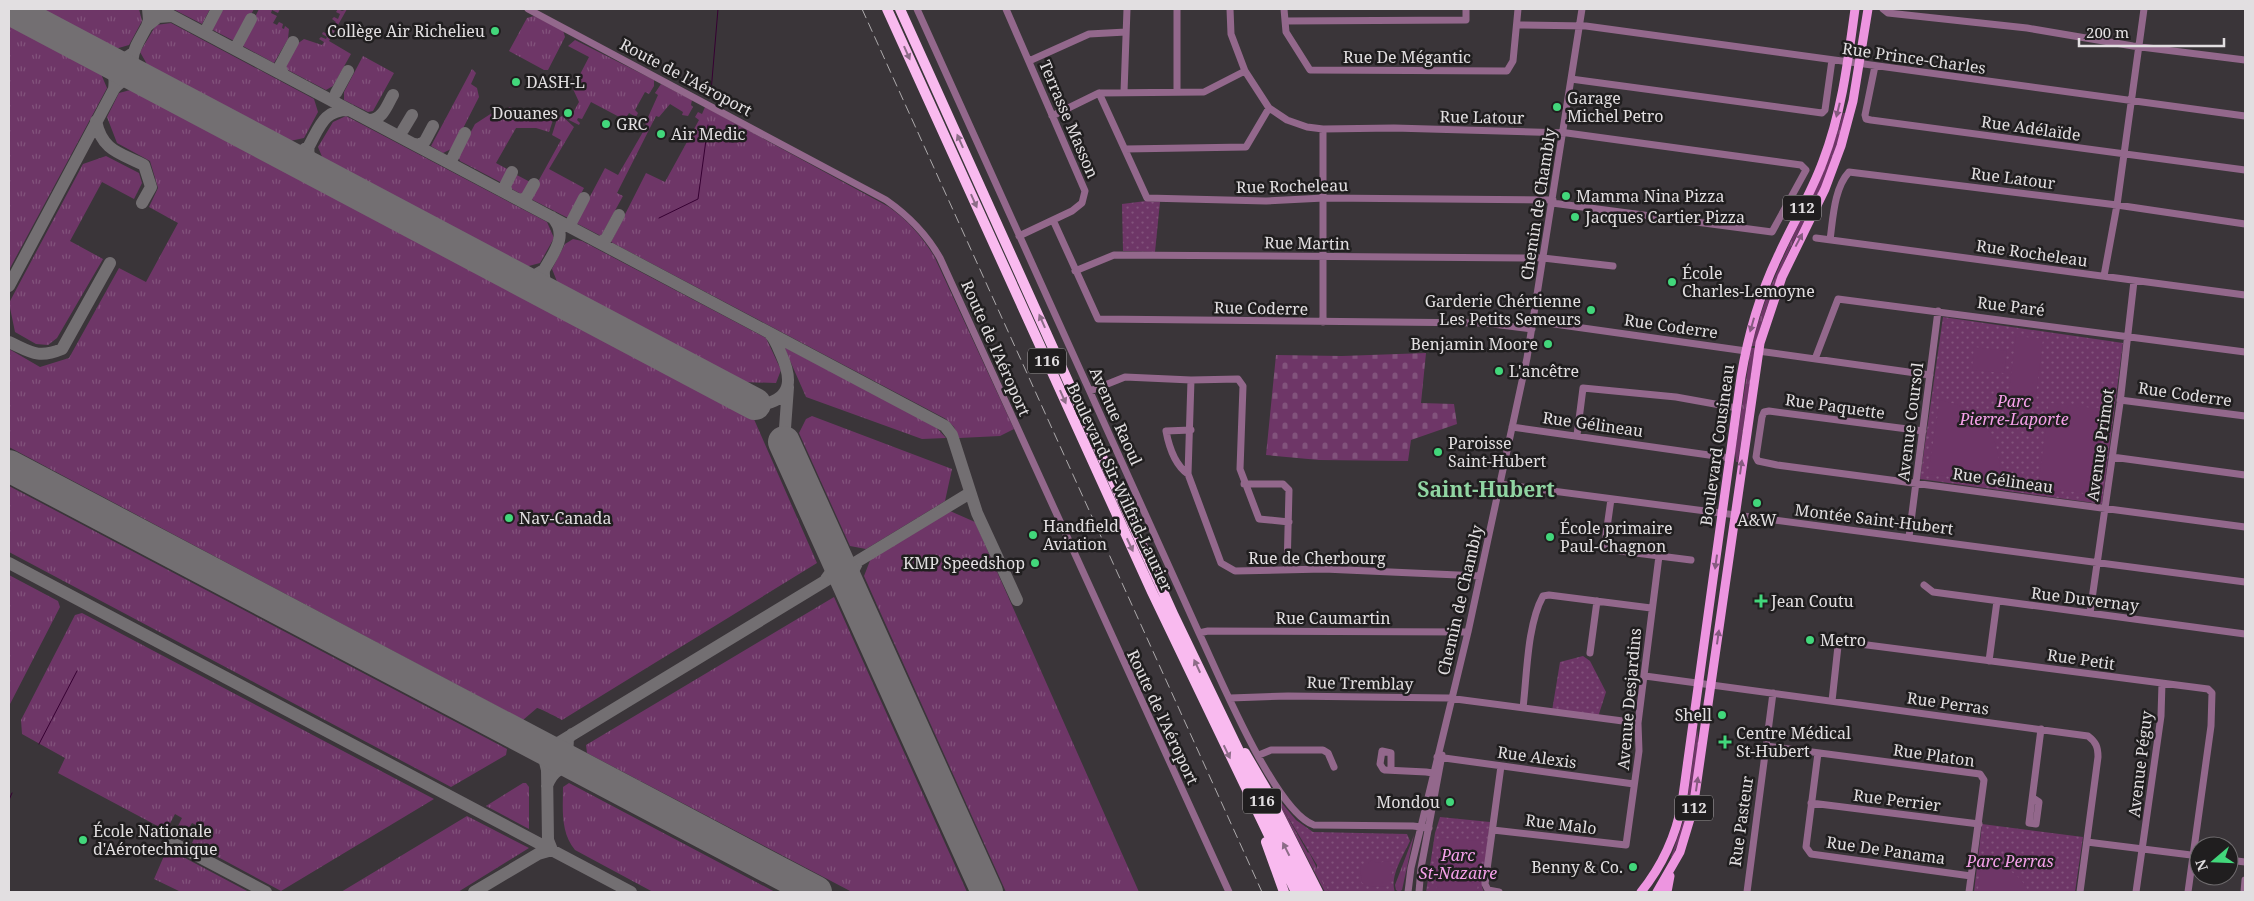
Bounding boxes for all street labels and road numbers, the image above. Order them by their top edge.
street label: Route de l'Aéroport [616,33,756,121]
street label: Rue Prince-Charles [1841,37,1987,79]
street label: Rue De Mégantic [1343,46,1471,68]
street label: Terrasse Masson [1034,56,1104,182]
street label: Rue Latour [1439,105,1525,129]
street label: Rue Adélaïde [1980,110,2082,146]
street label: Chemin de Chambly [1515,125,1561,282]
street label: Rue Latour [1970,162,2057,194]
street label: Rue Rocheleau [1236,174,1348,198]
road number: 112 [1783,196,1821,220]
street label: Rue Martin [1264,231,1350,255]
street label: Rue Rocheleau [1975,234,2089,272]
street label: Route de l'Aéroport [956,277,1036,420]
street label: Rue Paré [1976,291,2046,321]
street label: Rue Coderre [1214,296,1308,320]
street label: Rue Coderre [1623,309,1719,343]
road number: 116 [1028,348,1066,374]
street label: Avenue Coursol [1892,361,1928,483]
street label: Avenue Raoul [1085,363,1147,469]
street label: Boulevard Cousineau [1695,363,1739,527]
street label: Rue Coderre [2137,377,2233,411]
street label: Boulevard Sir-Wilfrid-Laurier [1062,379,1178,595]
street label: Avenue Primot [2081,387,2119,503]
street label: Rue Paquette [1784,388,1886,424]
street label: Rue Gélineau [1541,406,1645,442]
street label: Rue Gélineau [1951,462,2055,498]
street label: Montée Saint-Hubert [1793,498,1955,540]
street label: Chemin de Chambly [1432,522,1488,677]
street label: Rue de Cherbourg [1248,547,1386,569]
street label: Rue Duvernay [2030,581,2141,617]
street label: Rue Caumartin [1275,607,1391,629]
street label: Avenue Desjardins [1612,627,1646,771]
street label: Rue Petit [2046,643,2117,675]
street label: Route de l'Aéroport [1122,646,1204,788]
street label: Rue Tremblay [1306,671,1415,695]
street label: Rue Perras [1906,686,1990,720]
street label: Avenue Péguy [2123,708,2158,819]
street label: Rue Platon [1892,738,1976,772]
street label: Rue Alexis [1496,741,1578,773]
street label: Rue Pasteur [1724,774,1758,868]
street label: Rue Perrier [1852,784,1942,816]
road number: 116 [1243,788,1281,814]
road number: 112 [1675,796,1713,820]
street label: Rue Malo [1524,809,1598,839]
street label: Rue De Panama [1825,831,1947,869]

